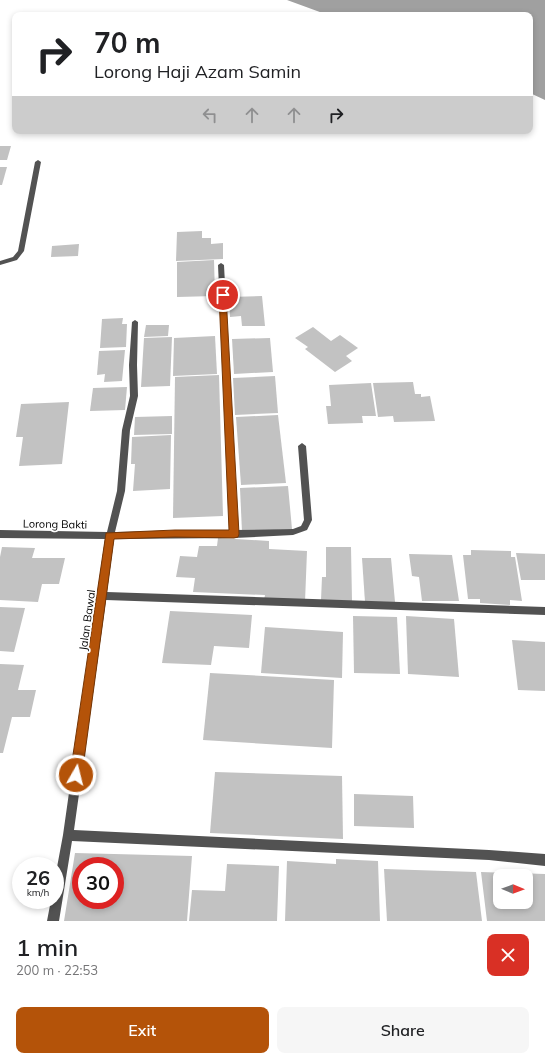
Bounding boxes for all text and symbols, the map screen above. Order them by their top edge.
text: 70 m [94,25,160,60]
icon: right [28,28,80,80]
text: Lorong Haji Azam Samin [94,60,301,83]
icon: left [199,104,221,126]
icon: ahead [241,104,263,126]
icon: ahead [283,104,305,126]
icon: right [325,104,347,126]
pin [206,278,240,312]
icon: arrive [212,284,234,306]
street label: Lorong Bakti [23,516,87,532]
street label: Jalan Bawal [76,589,98,651]
position arrow [55,754,97,796]
speed limit sign: 30 [72,857,124,909]
text: 26 [26,865,50,890]
north arrow [493,869,533,909]
map controls [493,869,533,909]
text: km/h [27,886,49,899]
text: 1 min [16,932,78,962]
button: close [487,934,529,976]
text: 200 m · 22:53 [16,962,98,978]
button: Exit [16,1007,269,1053]
button: Share [277,1007,529,1053]

